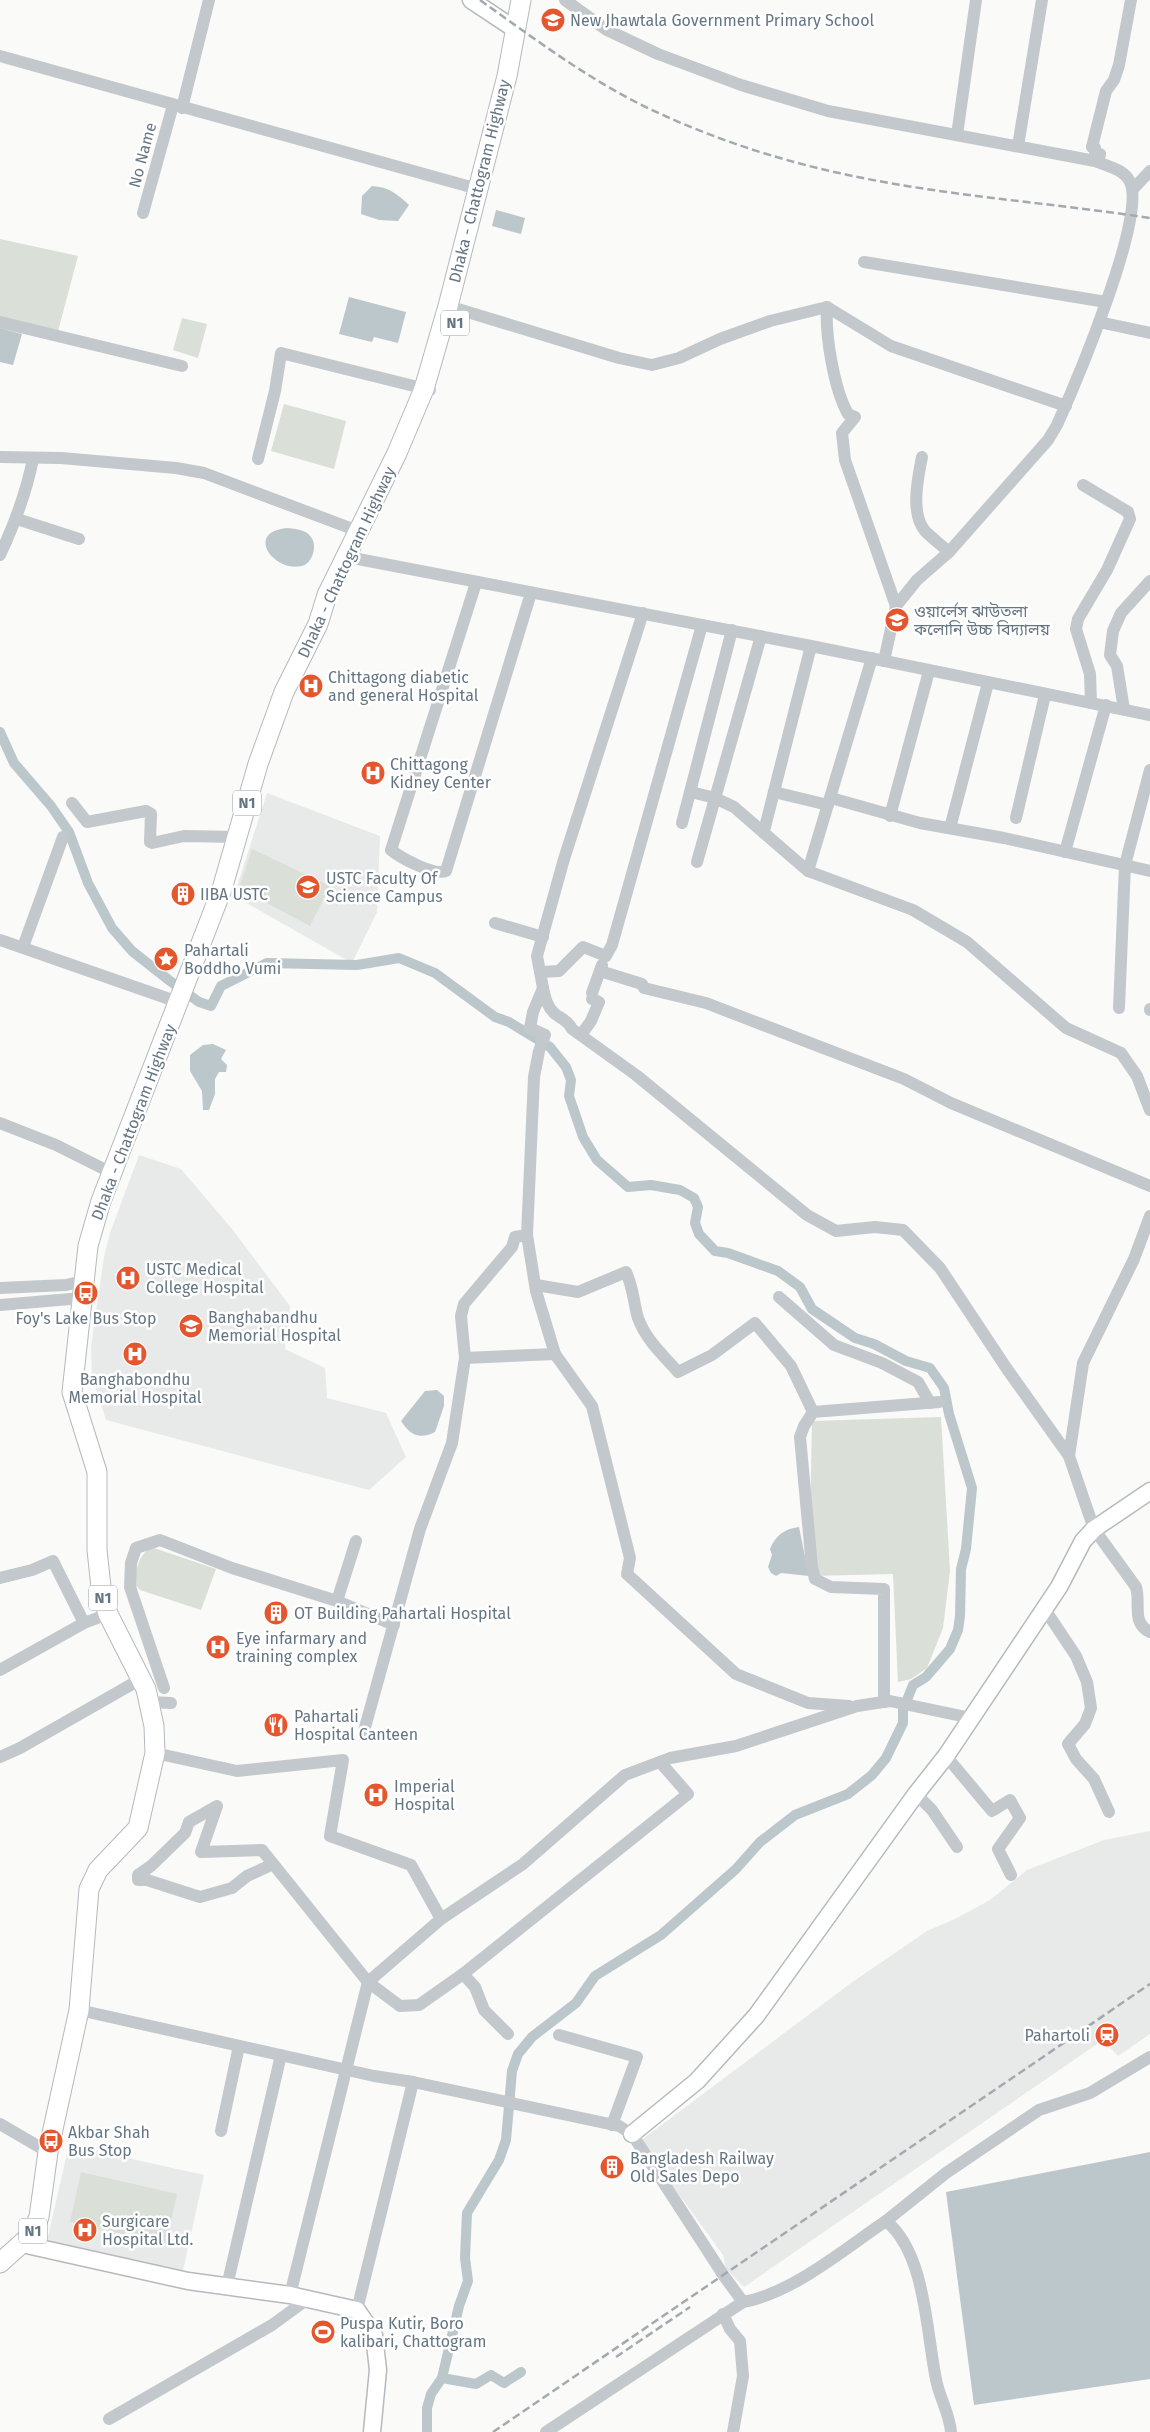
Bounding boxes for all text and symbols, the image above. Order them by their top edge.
school or university icon: New Jhawtala Government Primary School [540,7,566,33]
place label: New Jhawtala Government Primary School [570,11,875,30]
street label: Dhaka - Chattogram Highway [445,77,514,285]
street label: No Name [125,121,160,190]
road number: N1 [441,310,469,336]
street label: Dhaka - Chattogram Highway [294,463,399,661]
place label: ওয়ার্লেস ঝাউতলা কলোনি উচ্চ বিদ্যালয় [913,602,1051,639]
school or university icon: ওয়ার্লেস ঝাউতলা কলোনি উচ্চ বিদ্যালয় [884,607,910,633]
place label: Chittagong diabetic and general Hospital [328,668,479,705]
hospital icon: Chittagong diabetic and general Hospital [298,673,324,699]
place label: Chittagong Kidney Center [390,755,492,792]
hospital icon: Chittagong Kidney Center [360,760,386,786]
road number: N1 [233,790,261,816]
place label: USTC Faculty Of Science Campus [326,869,443,906]
school or university icon: USTC Faculty Of Science Campus [295,874,321,900]
building icon: IIBA USTC [170,881,196,907]
place label: IIBA USTC [200,885,268,904]
place label: Pahartali Boddho Vumi [184,941,281,978]
place icon: Pahartali Boddho Vumi [153,946,179,972]
street label: Dhaka - Chattogram Highway [87,1021,180,1223]
place label: USTC Medical College Hospital [146,1260,264,1297]
hospital icon: USTC Medical College Hospital [115,1265,141,1291]
bus stop icon: Foy's Lake Bus Stop [73,1280,99,1306]
place label: Banghabandhu Memorial Hospital [208,1308,341,1345]
place label: Foy's Lake Bus Stop [16,1309,156,1328]
school or university icon: Banghabandhu Memorial Hospital [178,1313,204,1339]
hospital icon: Banghabondhu Memorial Hospital [122,1341,148,1367]
place label: Banghabondhu Memorial Hospital [69,1370,202,1407]
road number: N1 [89,1586,117,1610]
building icon: OT Building Pahartali Hospital [263,1600,289,1626]
place label: OT Building Pahartali Hospital [294,1604,511,1623]
place label: Eye infarmary and training complex [236,1629,367,1666]
hospital icon: Eye infarmary and training complex [205,1634,231,1660]
place label: Pahartali Hospital Canteen [294,1707,418,1744]
restaurant icon: Pahartali Hospital Canteen [263,1712,289,1738]
place label: Imperial Hospital [394,1777,455,1814]
hospital icon: Imperial Hospital [363,1782,389,1808]
station icon: Pahartoli [1094,2022,1120,2048]
place label: Pahartoli [1025,2026,1090,2045]
place label: Akbar Shah Bus Stop [68,2123,150,2160]
bus stop icon: Akbar Shah Bus Stop [38,2128,64,2154]
place label: Bangladesh Railway Old Sales Depo [630,2149,774,2186]
building icon: Bangladesh Railway Old Sales Depo [599,2154,625,2180]
place label: Surgicare Hospital Ltd. [102,2212,194,2249]
hospital icon: Surgicare Hospital Ltd. [72,2217,98,2243]
road number: N1 [19,2218,47,2244]
place label: Puspa Kutir, Boro kalibari, Chattogram [340,2314,486,2351]
sports icon: Puspa Kutir, Boro kalibari, Chattogram [310,2319,336,2345]

